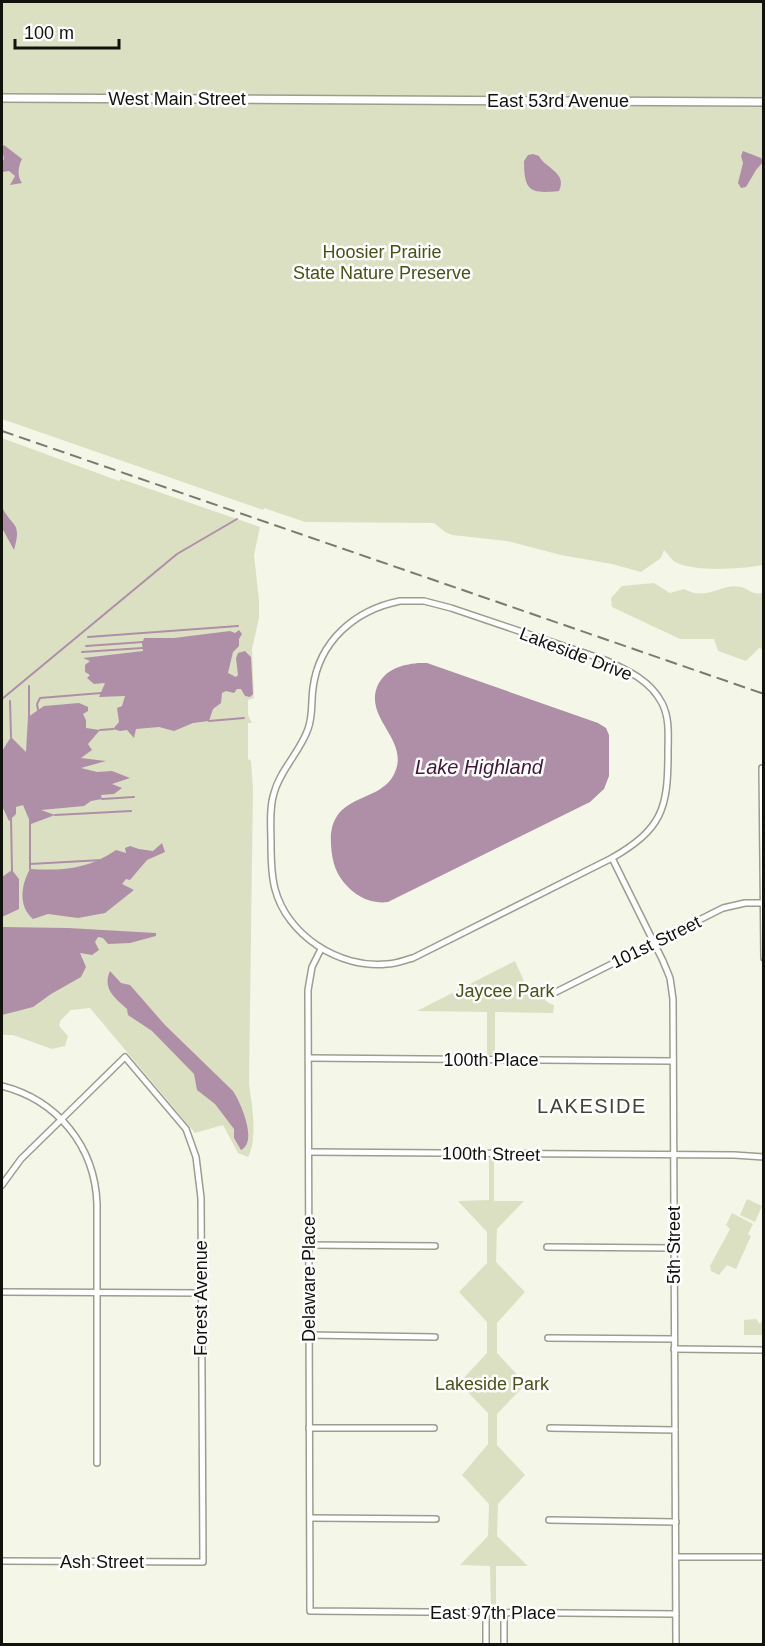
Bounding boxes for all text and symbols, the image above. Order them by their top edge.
scale bar [15,12,118,50]
text: 100 m [24,23,74,43]
street label: West Main Street [108,89,246,109]
street label: East 53rd Avenue [487,91,629,111]
park label: Hoosier Prairie State Nature Preserve [293,242,471,283]
street label: Lakeside Drive [517,623,635,685]
water label: Lake Highland [415,756,544,778]
street label: 101st Street [608,912,704,972]
park label: Jaycee Park [455,981,556,1001]
street label: 100th Place [443,1050,539,1070]
district label: LAKESIDE [537,1095,647,1117]
street label: 100th Street [442,1143,540,1165]
street label: 5th Street [664,1206,684,1284]
street label: Delaware Place [299,1216,319,1342]
street label: Forest Avenue [191,1240,211,1356]
park label: Lakeside Park [435,1374,550,1394]
street label: Ash Street [60,1552,144,1572]
street label: East 97th Place [430,1603,556,1623]

